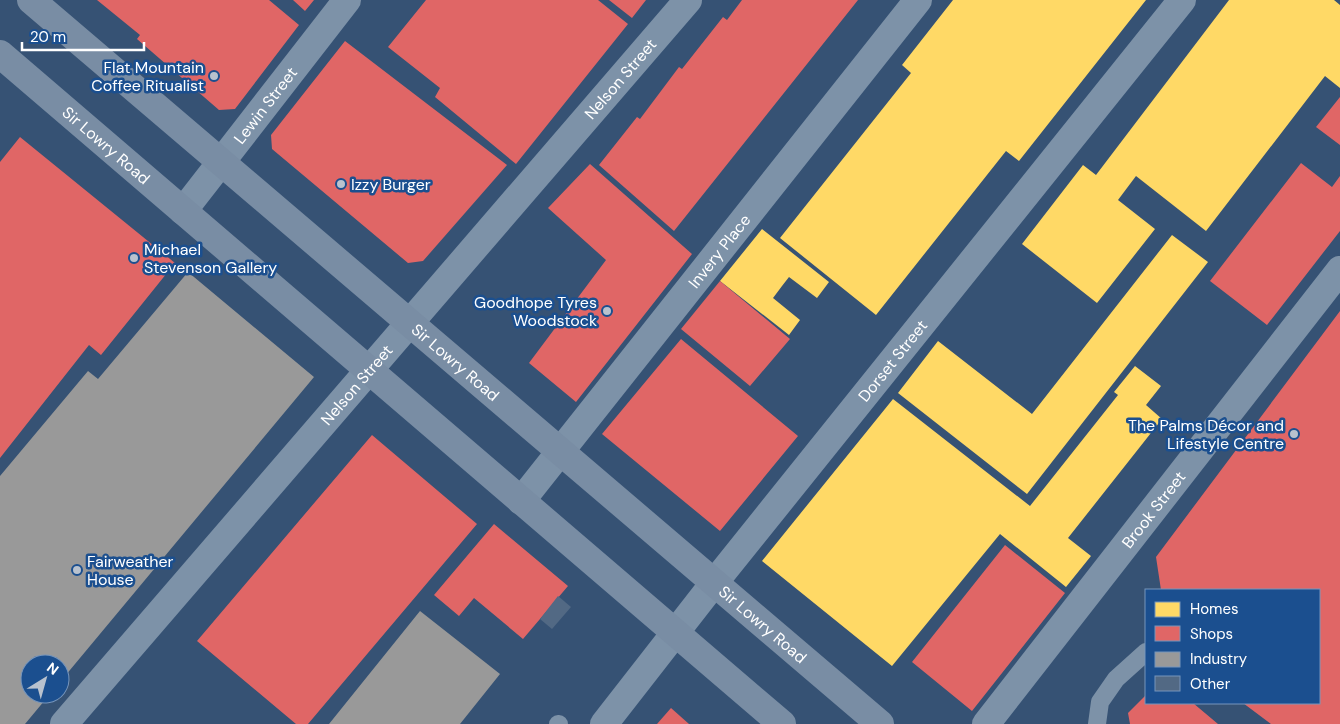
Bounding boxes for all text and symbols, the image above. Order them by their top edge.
scale bar [22,20,145,52]
text: 20 m [30,27,66,47]
street label: Nelson Street [580,34,661,124]
place label: Flat Mountain Coffee Ritualist [91,57,204,96]
street label: Lewin Street [229,63,302,148]
marker: Flat Mountain Coffee Ritualist [208,70,220,82]
street label: Sir Lowry Road [58,102,154,189]
place label: Izzy Burger [351,174,431,195]
marker: Izzy Burger [335,178,347,190]
street label: Invery Place [684,210,755,293]
place label: Michael Stevenson Gallery [144,239,277,278]
marker: Michael Stevenson Gallery [128,252,140,264]
place label: Goodhope Tyres Woodstock [474,292,597,331]
marker: Goodhope Tyres Woodstock [601,305,613,317]
street label: Dorset Street [854,316,932,406]
street label: Sir Lowry Road [407,319,504,406]
street label: Nelson Street [316,340,397,430]
place label: The Palms Décor and Lifestyle Centre [1128,415,1284,454]
marker: The Palms Décor and Lifestyle Centre [1288,428,1300,440]
street label: Brook Street [1117,467,1190,553]
place label: Fairweather House [87,551,174,590]
marker: Fairweather House [71,564,83,576]
street label: Sir Lowry Road [714,581,811,668]
legend [1145,589,1320,704]
text: Homes [1190,599,1239,619]
text: Shops [1190,624,1233,644]
text: Industry [1190,649,1248,669]
north arrow [20,654,70,704]
text: N [43,658,62,679]
text: Other [1190,674,1231,694]

